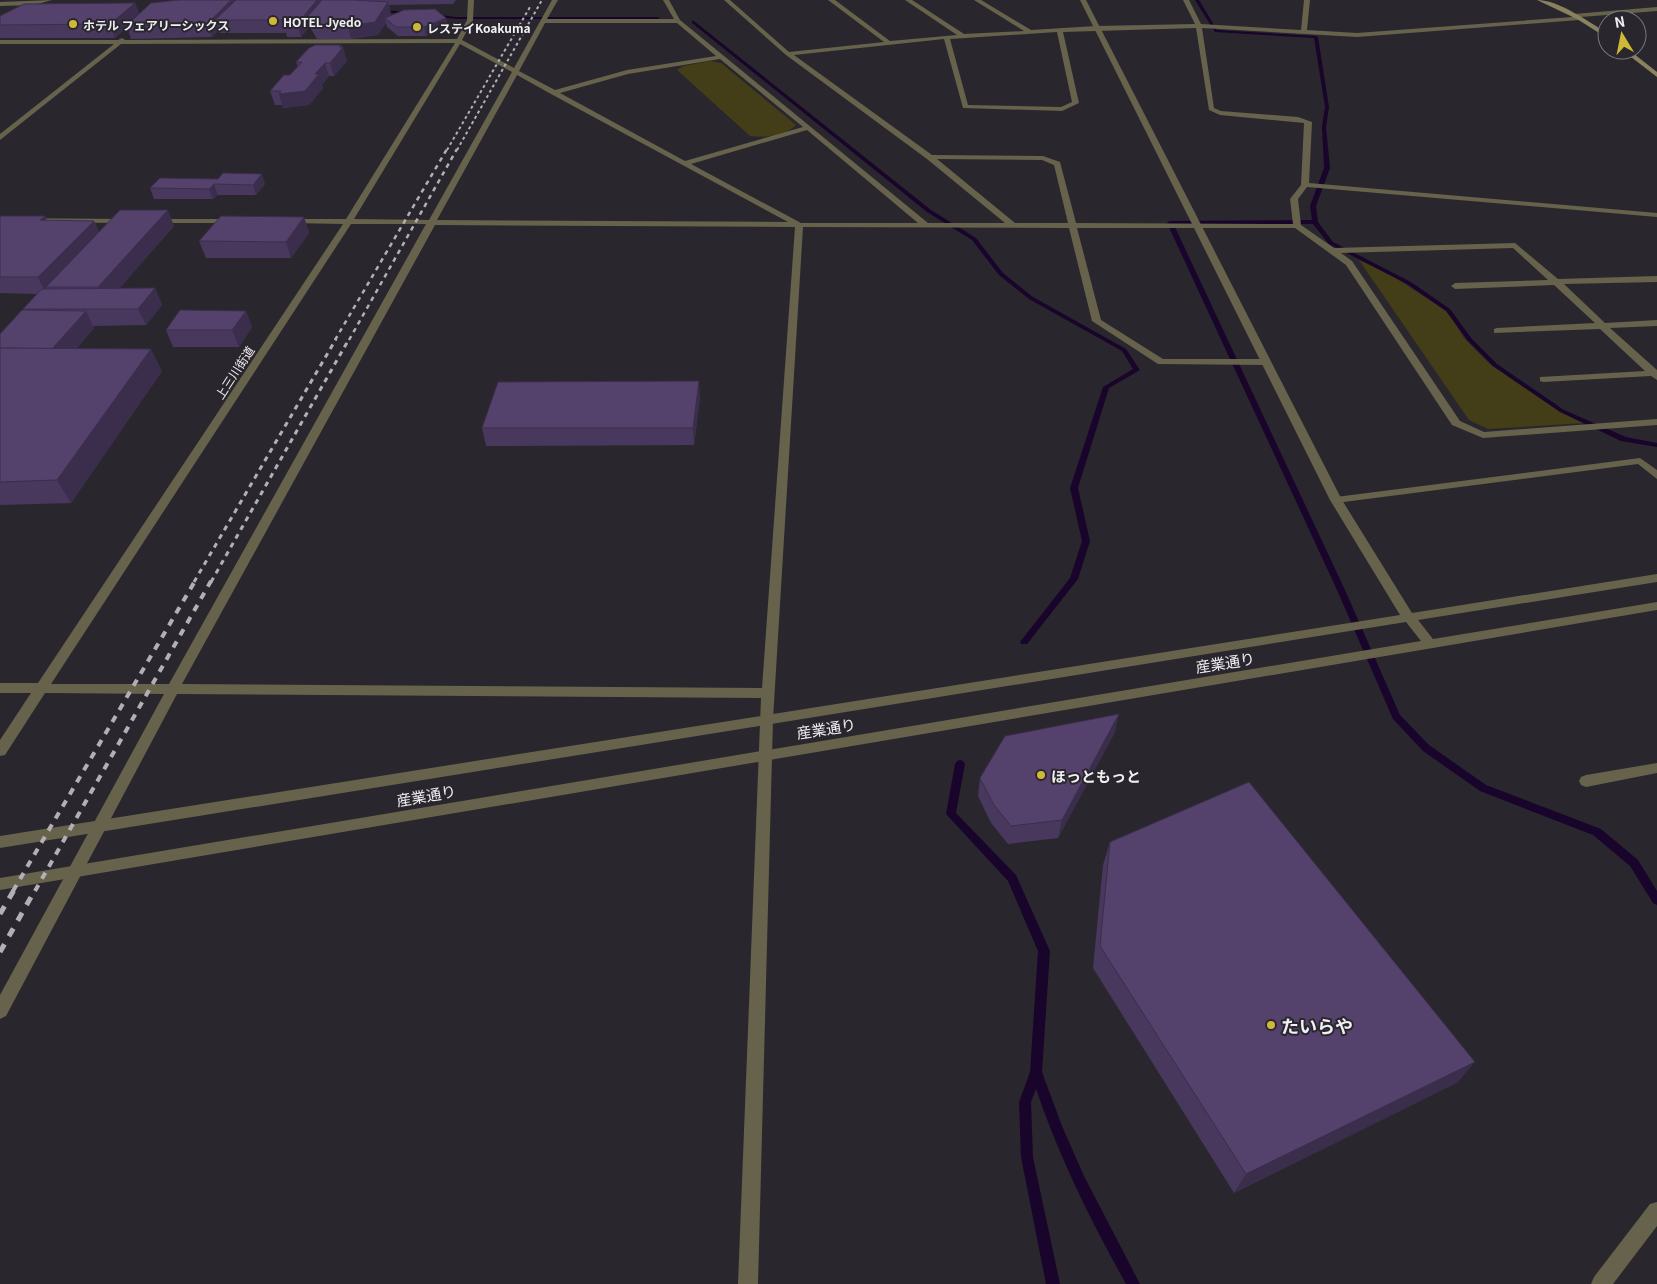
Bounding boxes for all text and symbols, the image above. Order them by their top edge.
north arrow [1597,10,1647,60]
text: N [1613,10,1626,32]
place label: HOTEL Jyedo [283,13,361,30]
marker: HOTEL Jyedo [267,15,279,27]
place label: ホテル フェアリーシックス [83,16,229,33]
marker: ホテル フェアリーシックス [67,18,79,30]
place label: レステイKoakuma [427,19,531,36]
marker: レステイKoakuma [411,21,423,33]
street label: 上三川街道 [211,342,257,402]
street label: 産業通り [1194,647,1256,677]
street label: 産業通り [795,713,857,743]
place label: ほっともっと [1051,765,1141,786]
marker: ほっともっと [1035,769,1047,781]
street label: 産業通り [395,779,457,811]
place label: たいらや [1281,1012,1353,1038]
marker: たいらや [1265,1019,1277,1031]

